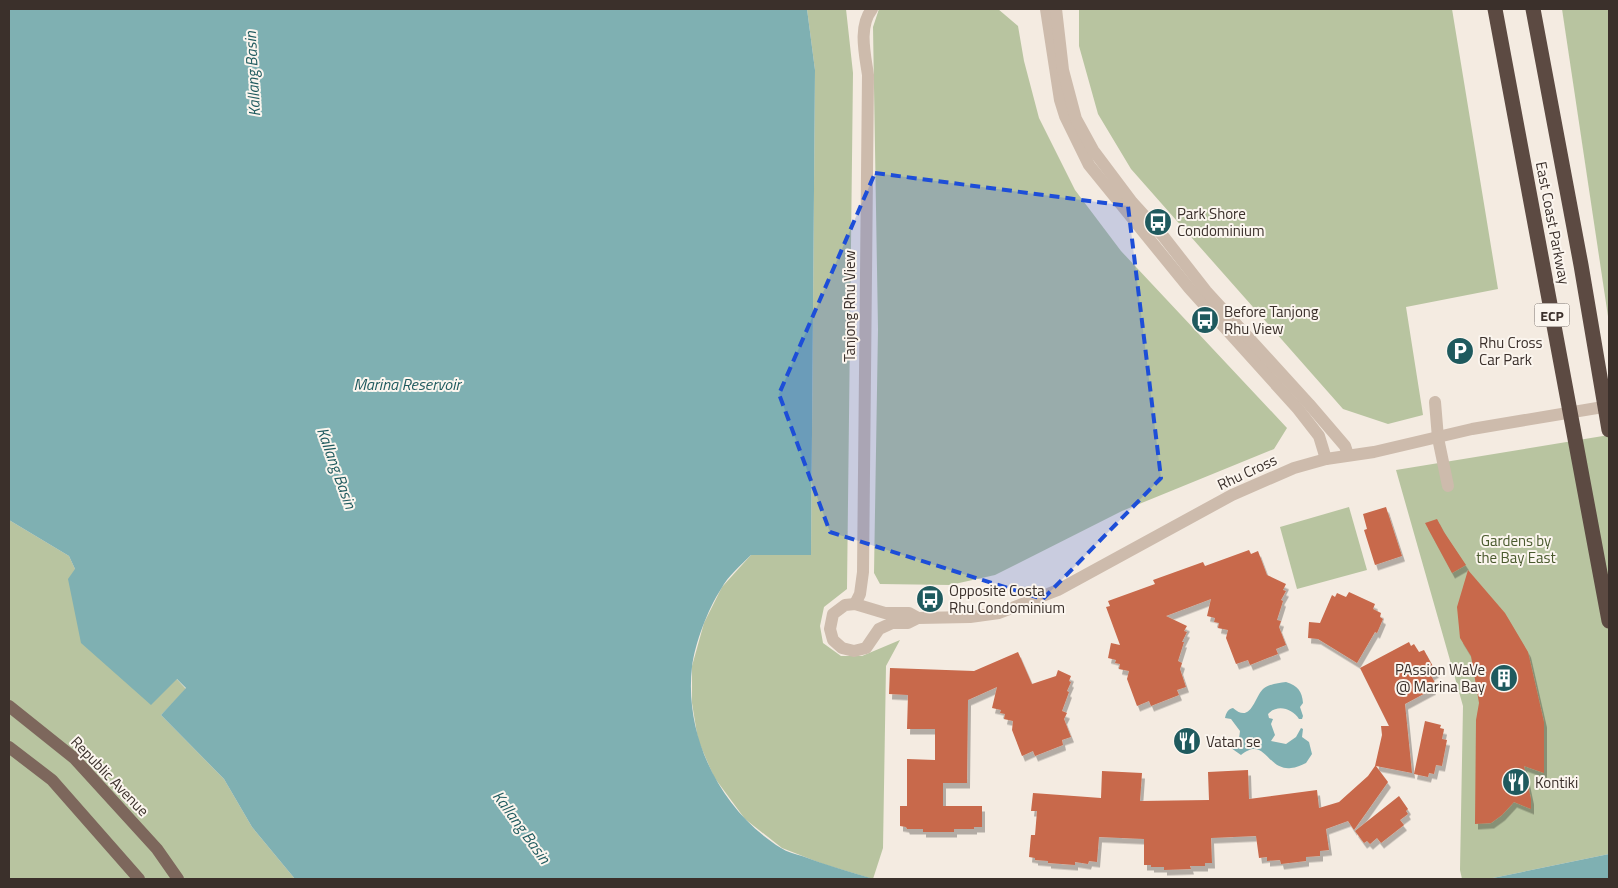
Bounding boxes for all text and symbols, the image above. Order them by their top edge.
water label: Kallang Basin [238,30,266,117]
street label: East Coast Parkway [1530,159,1576,287]
place label: Park Shore Condominium [1177,202,1265,242]
bus stop icon: Park Shore Condominium [1143,207,1173,237]
street label: Tanjong Rhu View [838,250,861,362]
place label: Before Tanjong Rhu View [1224,300,1319,340]
road number: ECP [1534,304,1570,326]
bus stop icon: Before Tanjong Rhu View [1190,305,1220,335]
place label: Rhu Cross Car Park [1479,331,1543,371]
parking icon: Rhu Cross Car Park [1445,336,1475,366]
water label: Marina Reservoir [353,372,463,396]
water label: Kallang Basin [311,424,363,513]
street label: Rhu Cross [1213,448,1281,496]
park label: Gardens by the Bay East [1476,529,1556,569]
place label: Opposite Costa Rhu Condominium [949,579,1065,619]
bus stop icon: Opposite Costa Rhu Condominium [915,584,945,614]
place label: PAssion WaVe @ Marina Bay [1395,658,1485,698]
building icon: PAssion WaVe @ Marina Bay [1489,663,1519,693]
restaurant icon: Vatan se [1172,726,1202,756]
place label: Vatan se [1206,730,1261,753]
street label: Republic Avenue [66,731,154,821]
restaurant icon: Kontiki [1501,767,1531,797]
place label: Kontiki [1535,771,1578,794]
water label: Kallang Basin [487,785,557,869]

